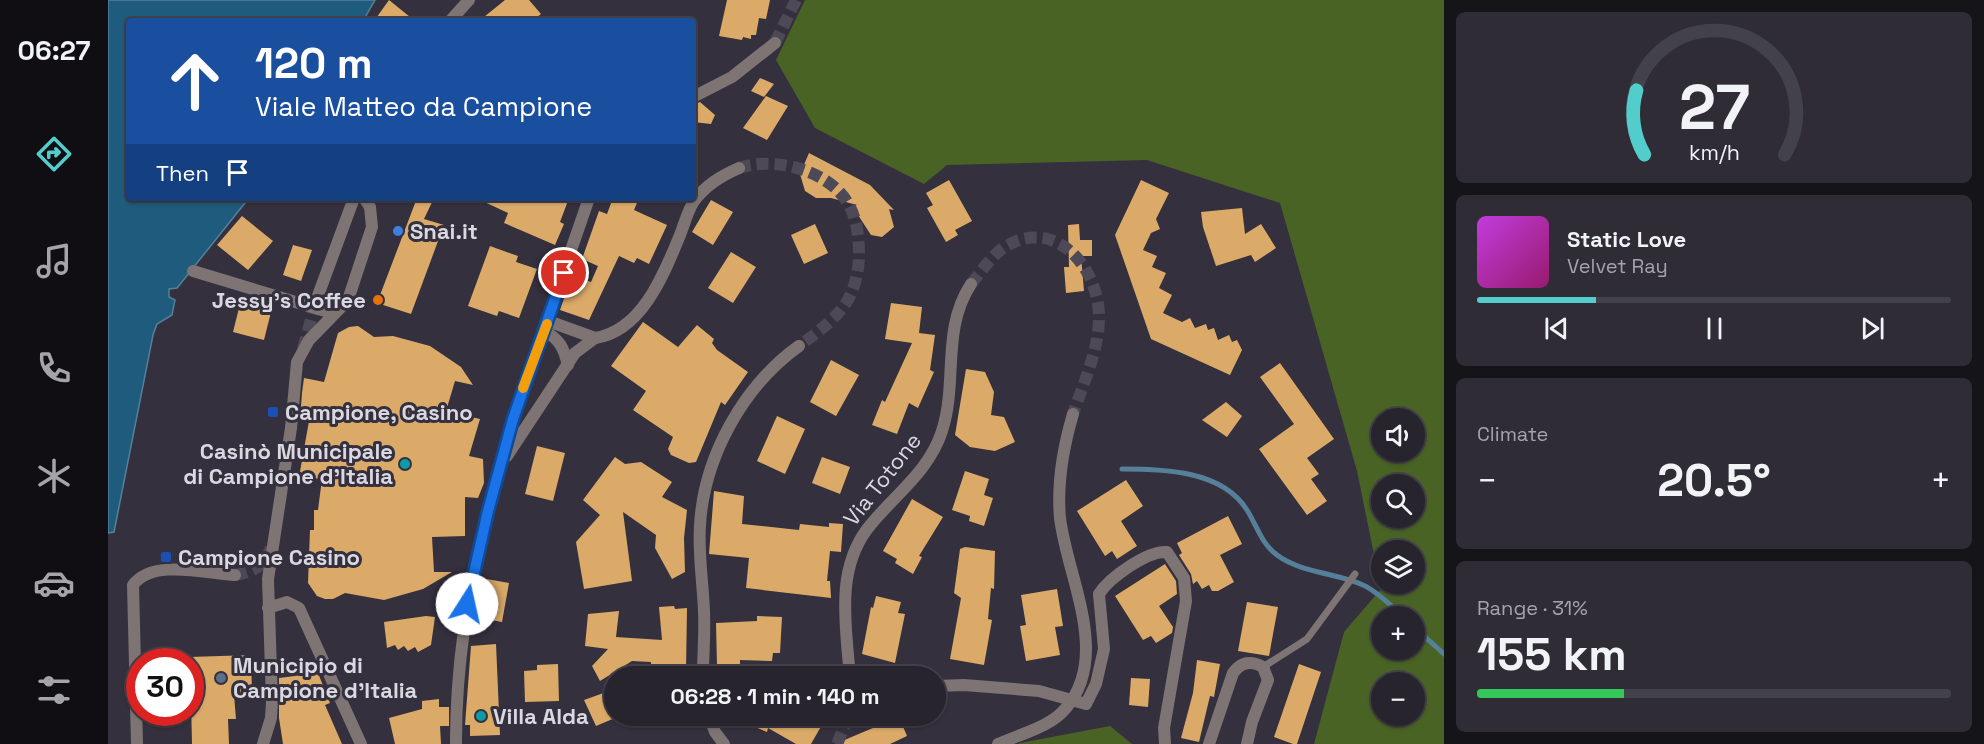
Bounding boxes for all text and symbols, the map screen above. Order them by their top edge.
text: 06:27 [18,33,90,68]
text: 120 m [255,37,373,90]
icon: ahead [156,42,234,120]
text: 27 [1678,68,1750,147]
text: Viale Matteo da Campione [255,89,592,124]
icon: directions [33,133,75,175]
text: km/h [1688,139,1740,166]
icon: arrive [221,156,254,189]
text: Then [156,159,209,187]
place label: Snai.it [410,217,478,245]
marker: Snai.it [391,224,405,238]
text: Static Love [1567,225,1686,253]
icon: music [33,240,75,282]
pin [538,247,589,298]
text: Velvet Ray [1567,253,1668,279]
icon: arrive [547,256,580,289]
place label: Jessy's Coffee [212,286,366,314]
marker: Jessy's Coffee [371,293,385,307]
icon: previous [1540,312,1573,345]
icon: pause [1698,312,1731,345]
icon: next [1856,312,1889,345]
icon: phone [33,347,75,389]
place label: Campione, Casino [285,398,473,426]
marker: Campione, Casino [266,405,280,419]
map controls [1371,408,1425,726]
button: sound [1371,408,1425,462]
text: Climate [1477,421,1548,447]
street label: Via Totone [837,427,927,531]
place label: Casinò Municipale di Campione d'Italia [183,437,393,490]
text: 20.5° [1657,452,1771,509]
icon: climate [33,455,75,497]
marker: Casinò Municipale di Campione d'Italia [398,457,412,471]
text: − [1477,460,1497,502]
text: + [1931,460,1951,502]
button: search [1371,474,1425,528]
button: layers [1371,540,1425,594]
place label: Campione Casino [178,543,360,571]
marker: Campione Casino [159,550,173,564]
icon: car [33,562,75,604]
position arrow [435,572,499,636]
text: Range · 31% [1477,595,1588,621]
button: + [1371,606,1425,660]
text: 155 km [1477,626,1627,683]
speed limit sign: 30 [126,648,204,726]
place label: Municipio di Campione d'Italia [233,651,418,704]
icon: filters [33,669,75,711]
marker: Municipio di Campione d'Italia [214,671,228,685]
button: − [1371,672,1425,726]
text: 06:28 · 1 min · 140 m [671,682,879,710]
place label: Villa Alda [493,702,589,730]
marker: Villa Alda [474,709,488,723]

